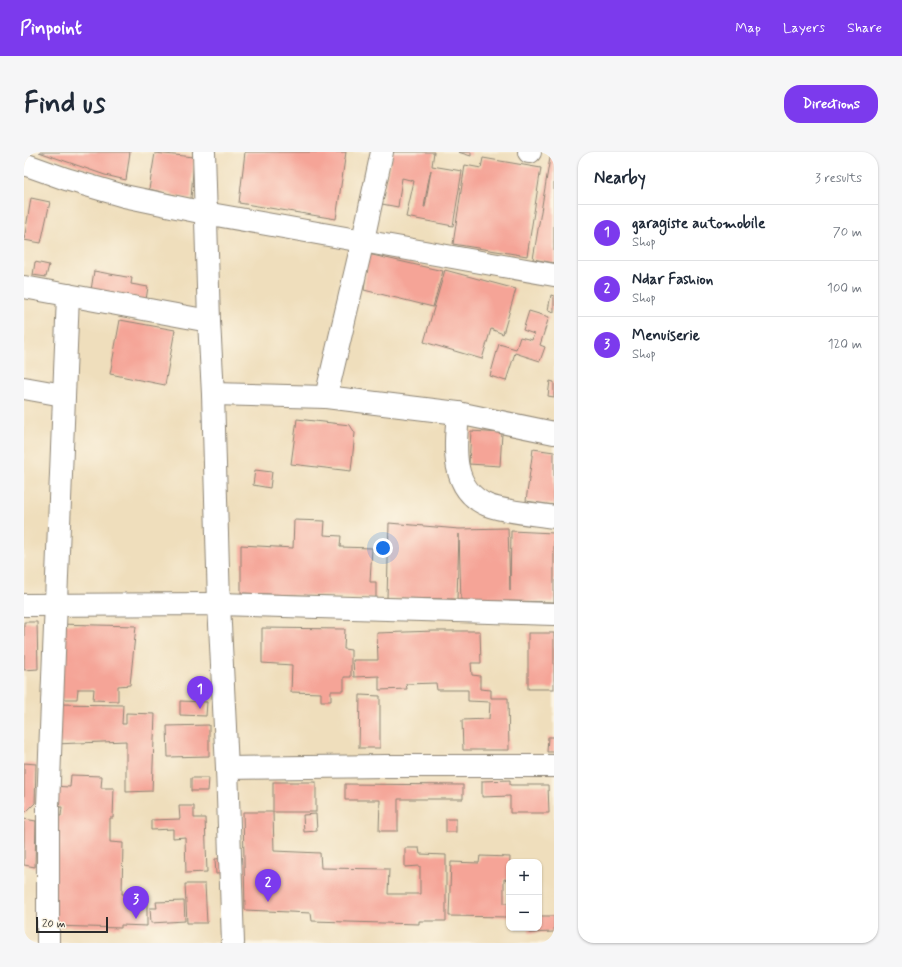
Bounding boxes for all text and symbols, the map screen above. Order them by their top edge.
text: Pinpoint [20,16,82,41]
text: Map [735,19,761,37]
text: Layers [783,19,825,37]
text: Share [847,19,882,37]
button: Directions [784,85,878,123]
text: Find us [24,86,105,123]
text: Nearby [594,167,646,189]
text: 3 results [815,170,862,187]
text: garagiste automobile [632,214,765,234]
text: 1 [604,224,610,241]
text: 70 m [833,224,862,241]
text: Shop [632,234,656,251]
text: Ndar Fashion [632,270,713,290]
text: 2 [604,280,610,297]
text: 100 m [827,280,862,297]
text: Shop [632,290,656,307]
text: Menuiserie [632,326,700,346]
text: 3 [604,336,610,353]
text: 120 m [828,336,862,353]
text: Shop [632,346,656,363]
your location [373,538,393,558]
pin: 1 [187,676,213,709]
map controls [506,859,542,931]
button: + [506,859,542,895]
pin: 2 [255,869,281,902]
pin: 3 [123,886,149,919]
button: − [506,895,542,931]
scale bar [36,915,108,934]
text: 20 m [42,917,65,931]

